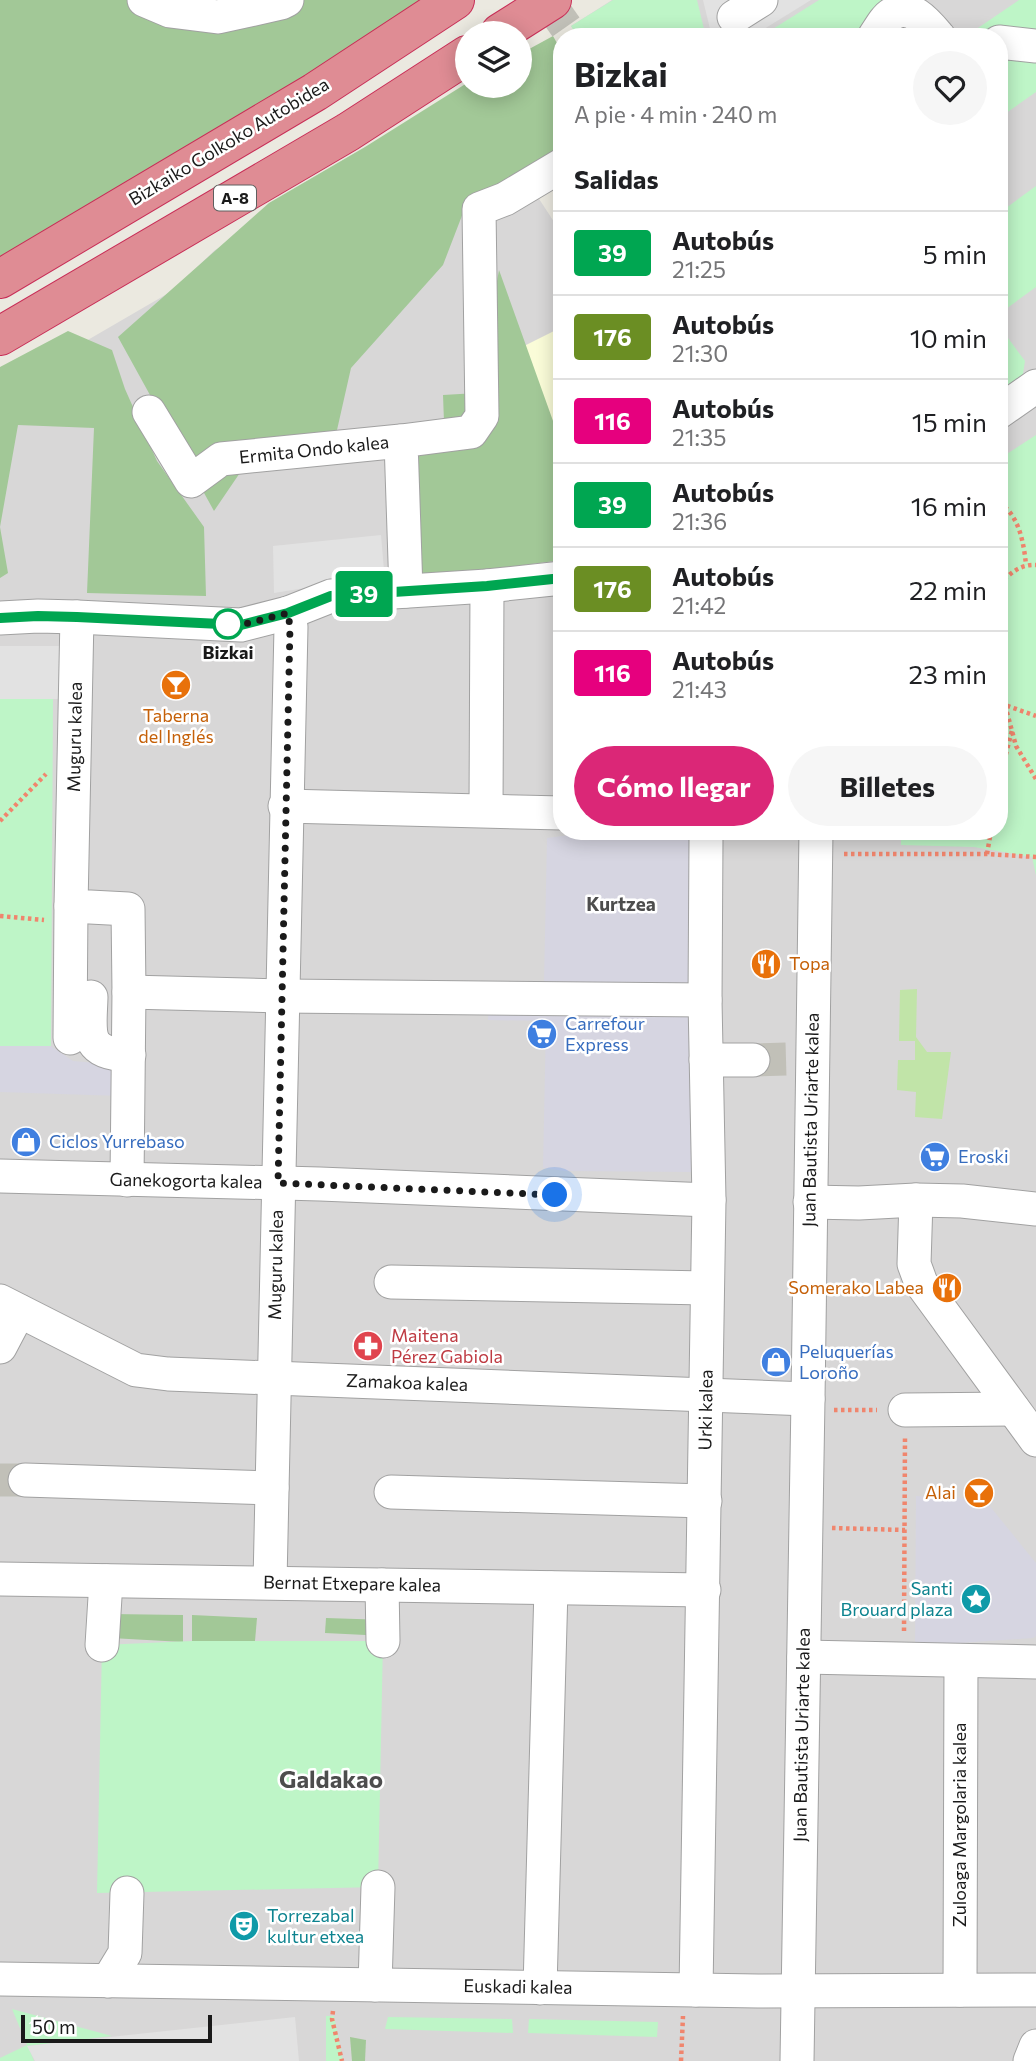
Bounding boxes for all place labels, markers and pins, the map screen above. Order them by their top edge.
marker: Bizkai [213,609,243,639]
place label: Bizkai [202,641,254,663]
bar icon: Taberna del Inglés [159,668,193,702]
place label: Taberna del Inglés [138,704,214,747]
restaurant icon: Topa [749,947,783,981]
place label: Topa [789,952,830,974]
place label: Carrefour Express [565,1012,645,1055]
supermarket icon: Carrefour Express [525,1017,559,1051]
shop icon: Ciclos Yurrebaso [9,1125,43,1159]
place label: Ciclos Yurrebaso [49,1130,185,1152]
supermarket icon: Eroski [918,1140,952,1174]
place label: Eroski [958,1145,1009,1167]
restaurant icon: Somerako Labea [930,1271,964,1305]
place label: Somerako Labea [788,1276,924,1298]
place label: Maitena Pérez Gabiola [391,1324,503,1367]
pharmacy icon: Maitena Pérez Gabiola [351,1329,385,1363]
place label: Peluquerías Loroño [799,1340,894,1383]
shop icon: Peluquerías Loroño [759,1345,793,1379]
bar icon: Alai [962,1476,996,1510]
place label: Alai [925,1481,956,1503]
place label: Santi Brouard plaza [841,1577,953,1620]
place icon: Santi Brouard plaza [959,1582,993,1616]
place label: Torrezabal kultur etxea [267,1904,364,1947]
theatre icon: Torrezabal kultur etxea [227,1909,261,1943]

